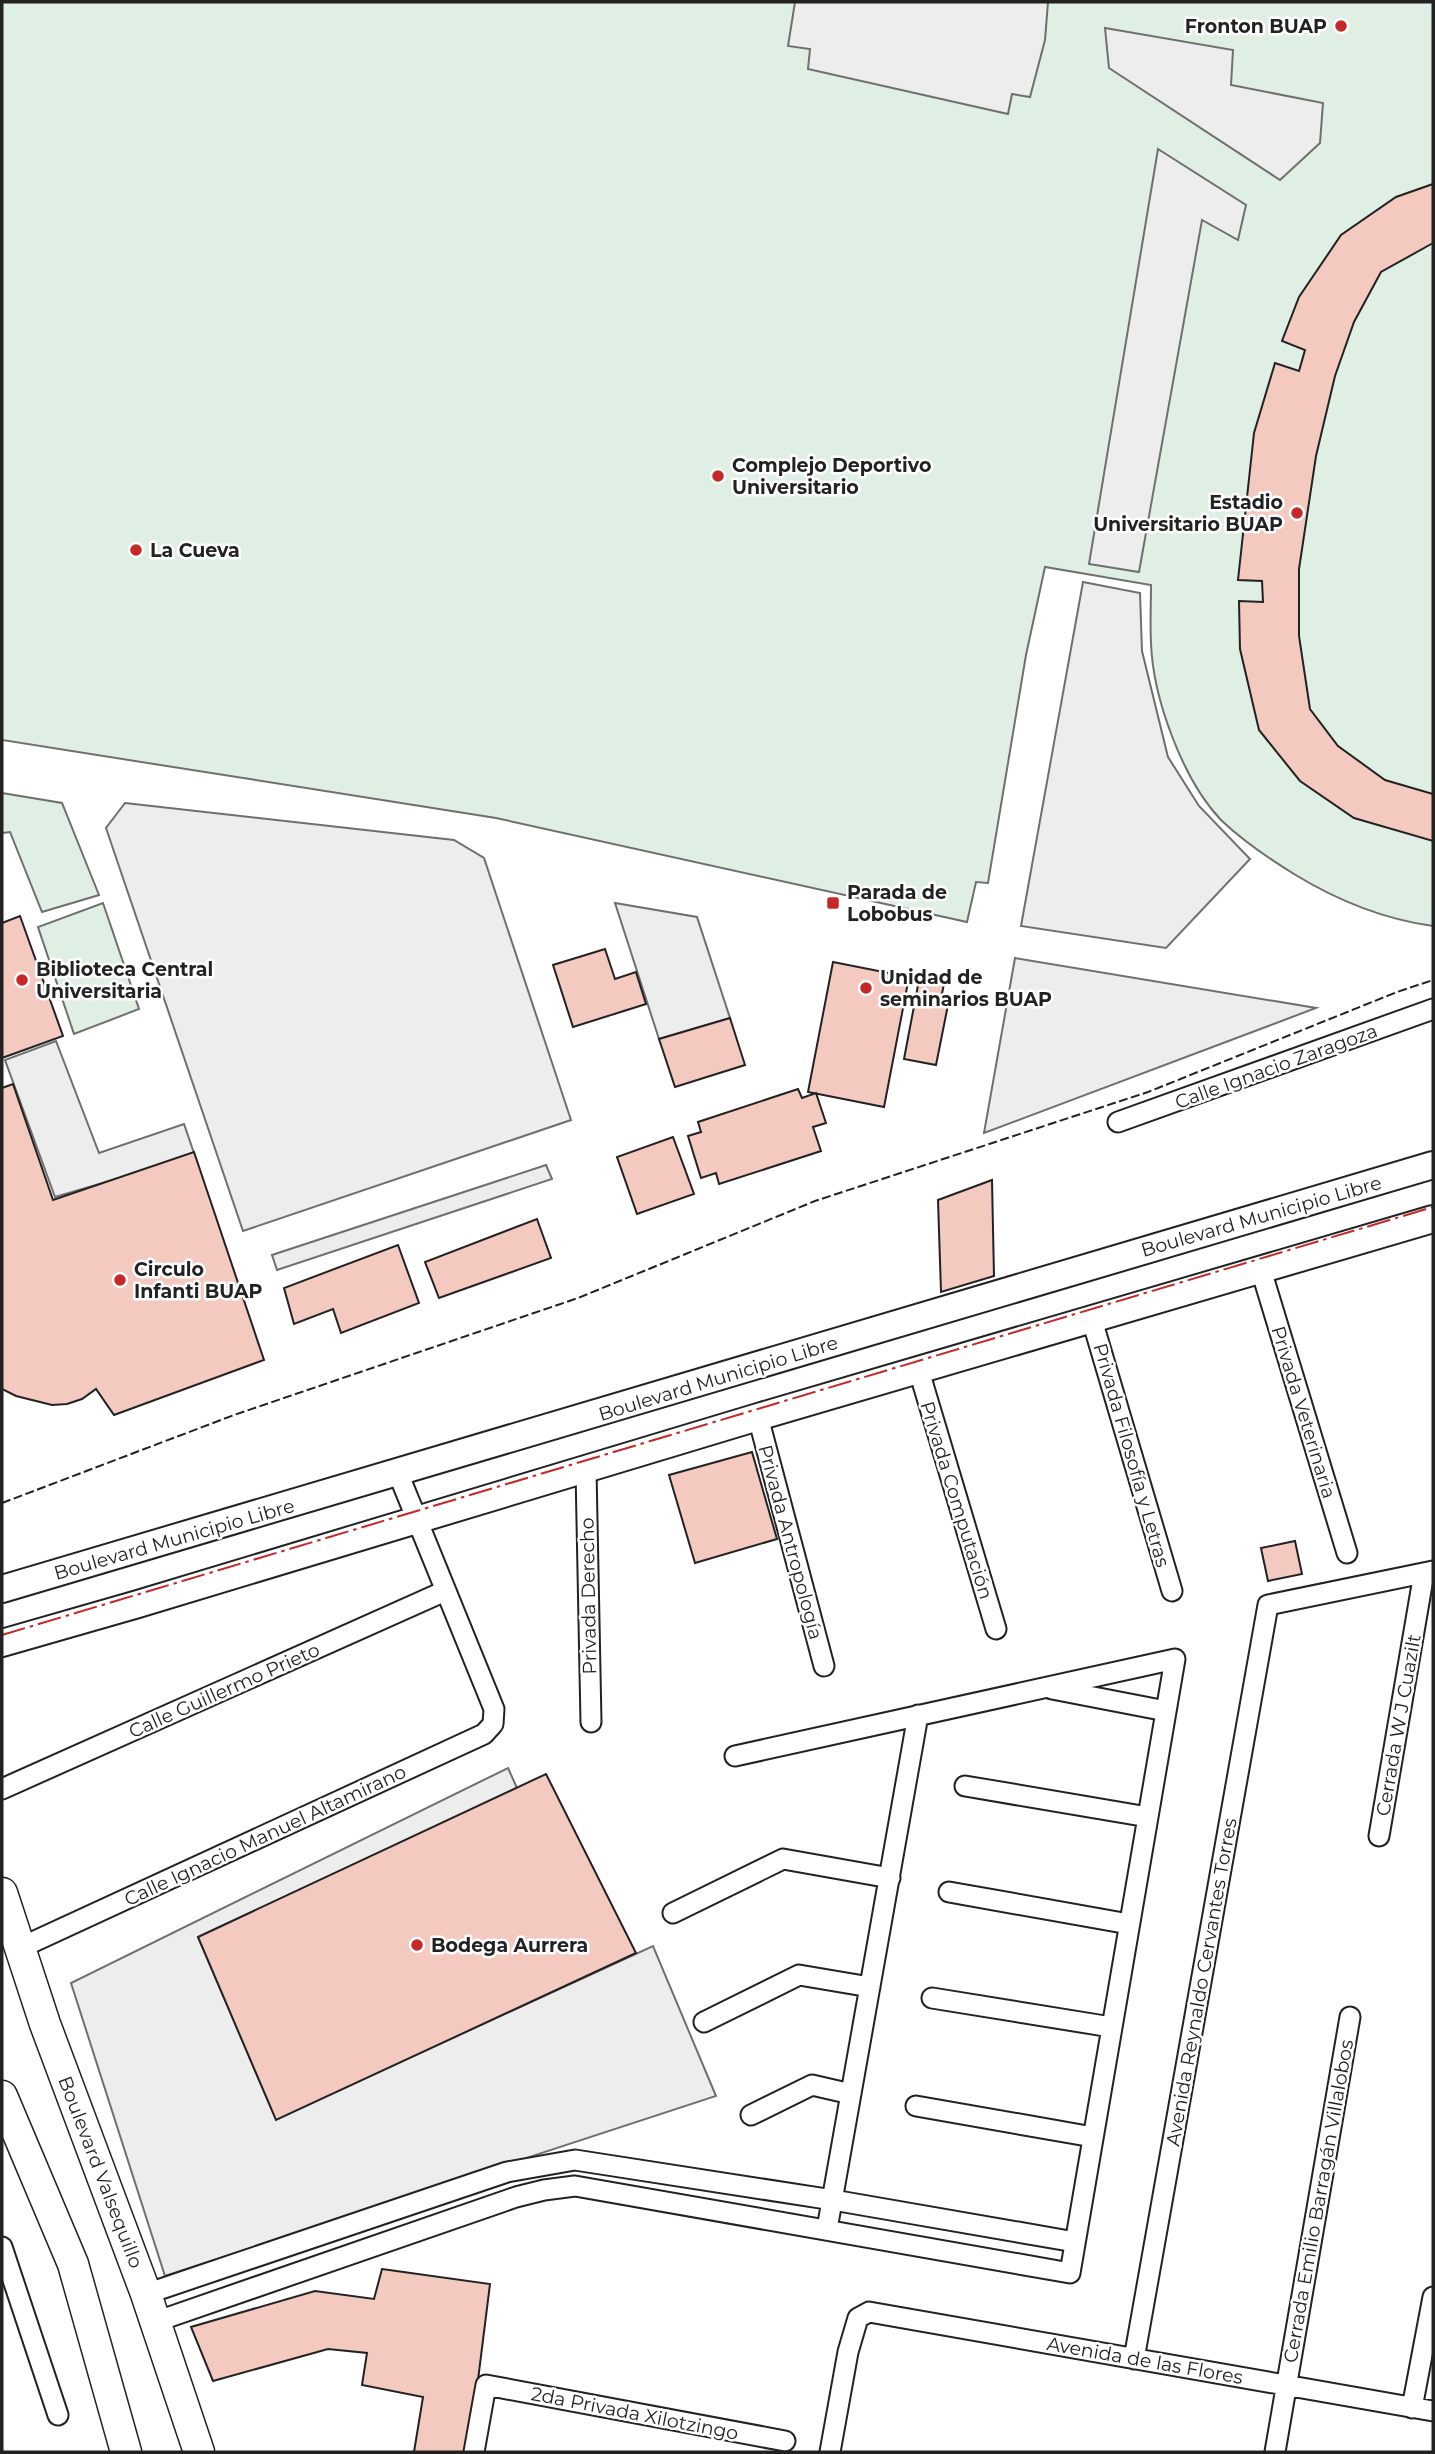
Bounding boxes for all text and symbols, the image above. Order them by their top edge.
place label: Fronton BUAP [1185,15,1327,38]
marker: Fronton BUAP [1333,18,1349,34]
place label: Complejo Deportivo Universitario [732,454,931,499]
marker: Complejo Deportivo Universitario [710,468,726,484]
place label: Estadio Universitario BUAP [1093,491,1283,536]
marker: Estadio Universitario BUAP [1289,505,1305,521]
place label: La Cueva [150,539,240,562]
marker: La Cueva [128,542,144,558]
place label: Parada de Lobobus [847,881,947,926]
marker: Parada de Lobobus [825,895,841,911]
place label: Biblioteca Central Universitaria [36,958,213,1003]
place label: Unidad de seminarios BUAP [880,966,1052,1011]
marker: Biblioteca Central Universitaria [14,972,30,988]
marker: Unidad de seminarios BUAP [858,980,874,996]
street label: Calle Ignacio Zaragoza [1172,1019,1381,1114]
street label: Boulevard Municipio Libre [1138,1171,1384,1262]
place label: Circulo Infanti BUAP [134,1258,263,1303]
marker: Circulo Infanti BUAP [112,1272,128,1288]
street label: Privada Veterinaria [1266,1323,1341,1501]
street label: Boulevard Municipio Libre [596,1331,841,1426]
street label: Privada Filosofía y Letras [1088,1340,1175,1570]
street label: Privada Computación [915,1398,998,1602]
street label: Privada Antropología [753,1442,828,1642]
street label: Boulevard Municipio Libre [51,1494,297,1585]
street label: Privada Derecho [576,1517,601,1675]
street label: Cerrada W J Cuazilt [1371,1632,1426,1818]
street label: Calle Guillermo Prieto [125,1638,323,1743]
street label: Calle Ignacio Manuel Altamirano [121,1760,410,1911]
street label: Avenida Reynaldo Cervantes Torres [1161,1816,1242,2148]
place label: Bodega Aurrera [431,1934,588,1957]
marker: Bodega Aurrera [409,1937,425,1953]
street label: Cerrada Emilio Barragán Villalobos [1279,2038,1358,2365]
street label: Boulevard Valsequillo [53,2073,148,2272]
street label: Avenida de las Flores [1045,2332,1245,2389]
street label: 2da Privada Xilotzingo [529,2382,741,2445]

